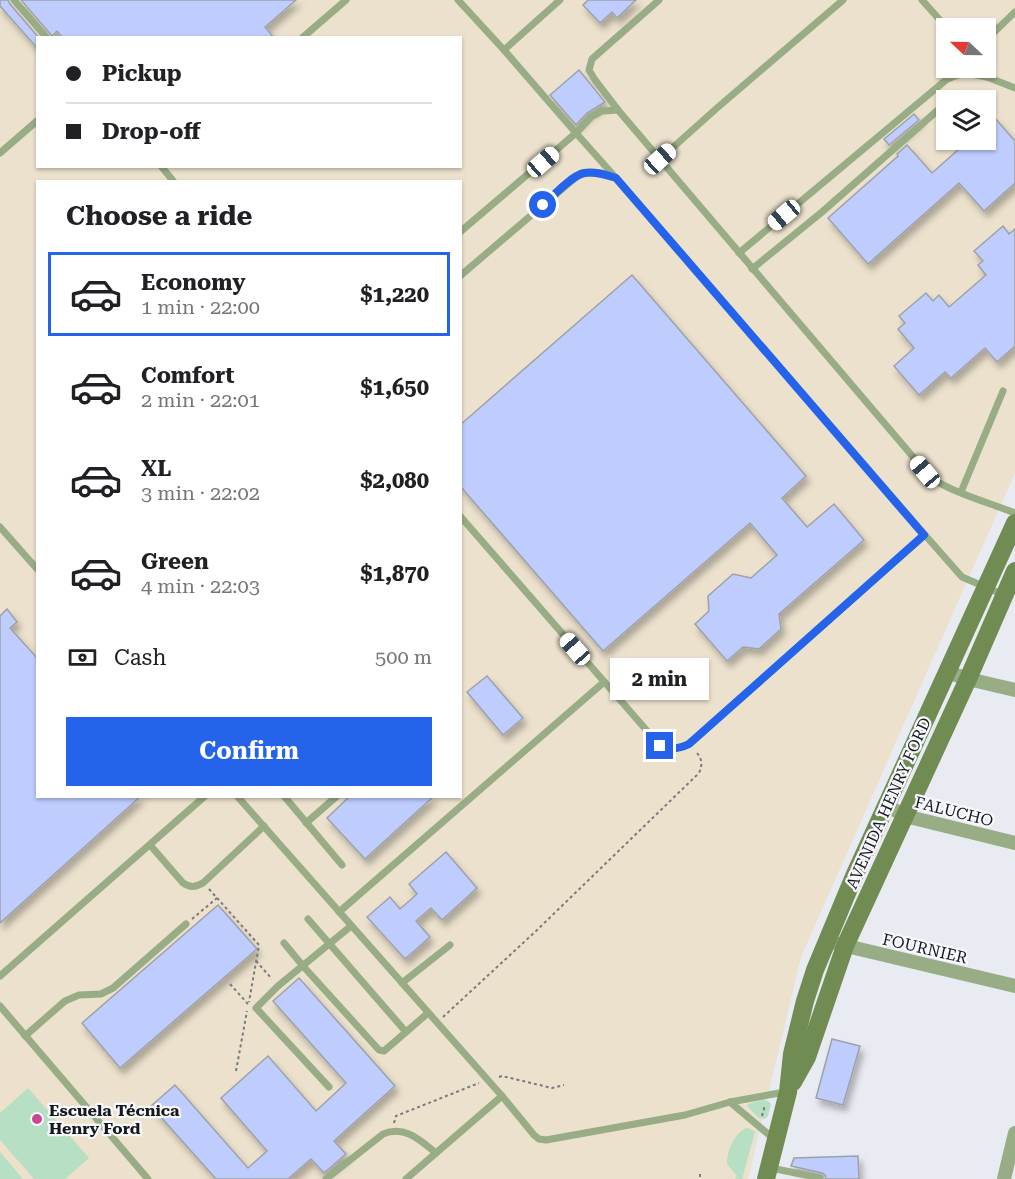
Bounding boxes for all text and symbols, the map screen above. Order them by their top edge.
north arrow [936,18,996,78]
map controls [936,18,996,150]
text: Pickup [102,61,182,86]
button: layers [936,90,996,150]
text: Drop-off [102,119,200,144]
car [641,140,679,178]
car [524,143,562,181]
route start [529,191,556,218]
car [764,197,804,233]
text: Choose a ride [66,200,252,232]
icon: car [69,267,123,321]
text: Economy [141,270,245,295]
text: $1,220 [360,282,429,307]
text: 1 min · 22:00 [141,295,260,319]
icon: car [69,360,123,414]
text: Comfort [141,363,234,388]
text: $1,650 [360,375,429,400]
text: 2 min · 22:01 [141,388,260,412]
car [907,452,943,492]
icon: car [69,453,123,507]
text: XL [141,456,171,481]
text: $2,080 [360,468,429,493]
text: 3 min · 22:02 [141,481,260,505]
icon: car [69,546,123,600]
text: Green [141,549,209,574]
text: $1,870 [360,561,429,586]
text: 4 min · 22:03 [141,574,260,598]
car [556,630,594,668]
icon: cash [66,641,99,674]
text: Cash [114,645,166,670]
text: 500 m [375,645,432,669]
callout: 2 min [610,659,710,701]
text: 2 min [632,667,687,691]
street label: AVENIDA HENRY FORD [842,715,935,892]
button: Confirm [66,717,432,786]
route end [646,732,673,759]
street label: FALUCHO [913,793,995,830]
street label: FOURNIER [881,930,969,967]
place label: Escuela Técnica Henry Ford [49,1101,180,1138]
marker: Escuela Técnica Henry Ford [30,1112,44,1126]

